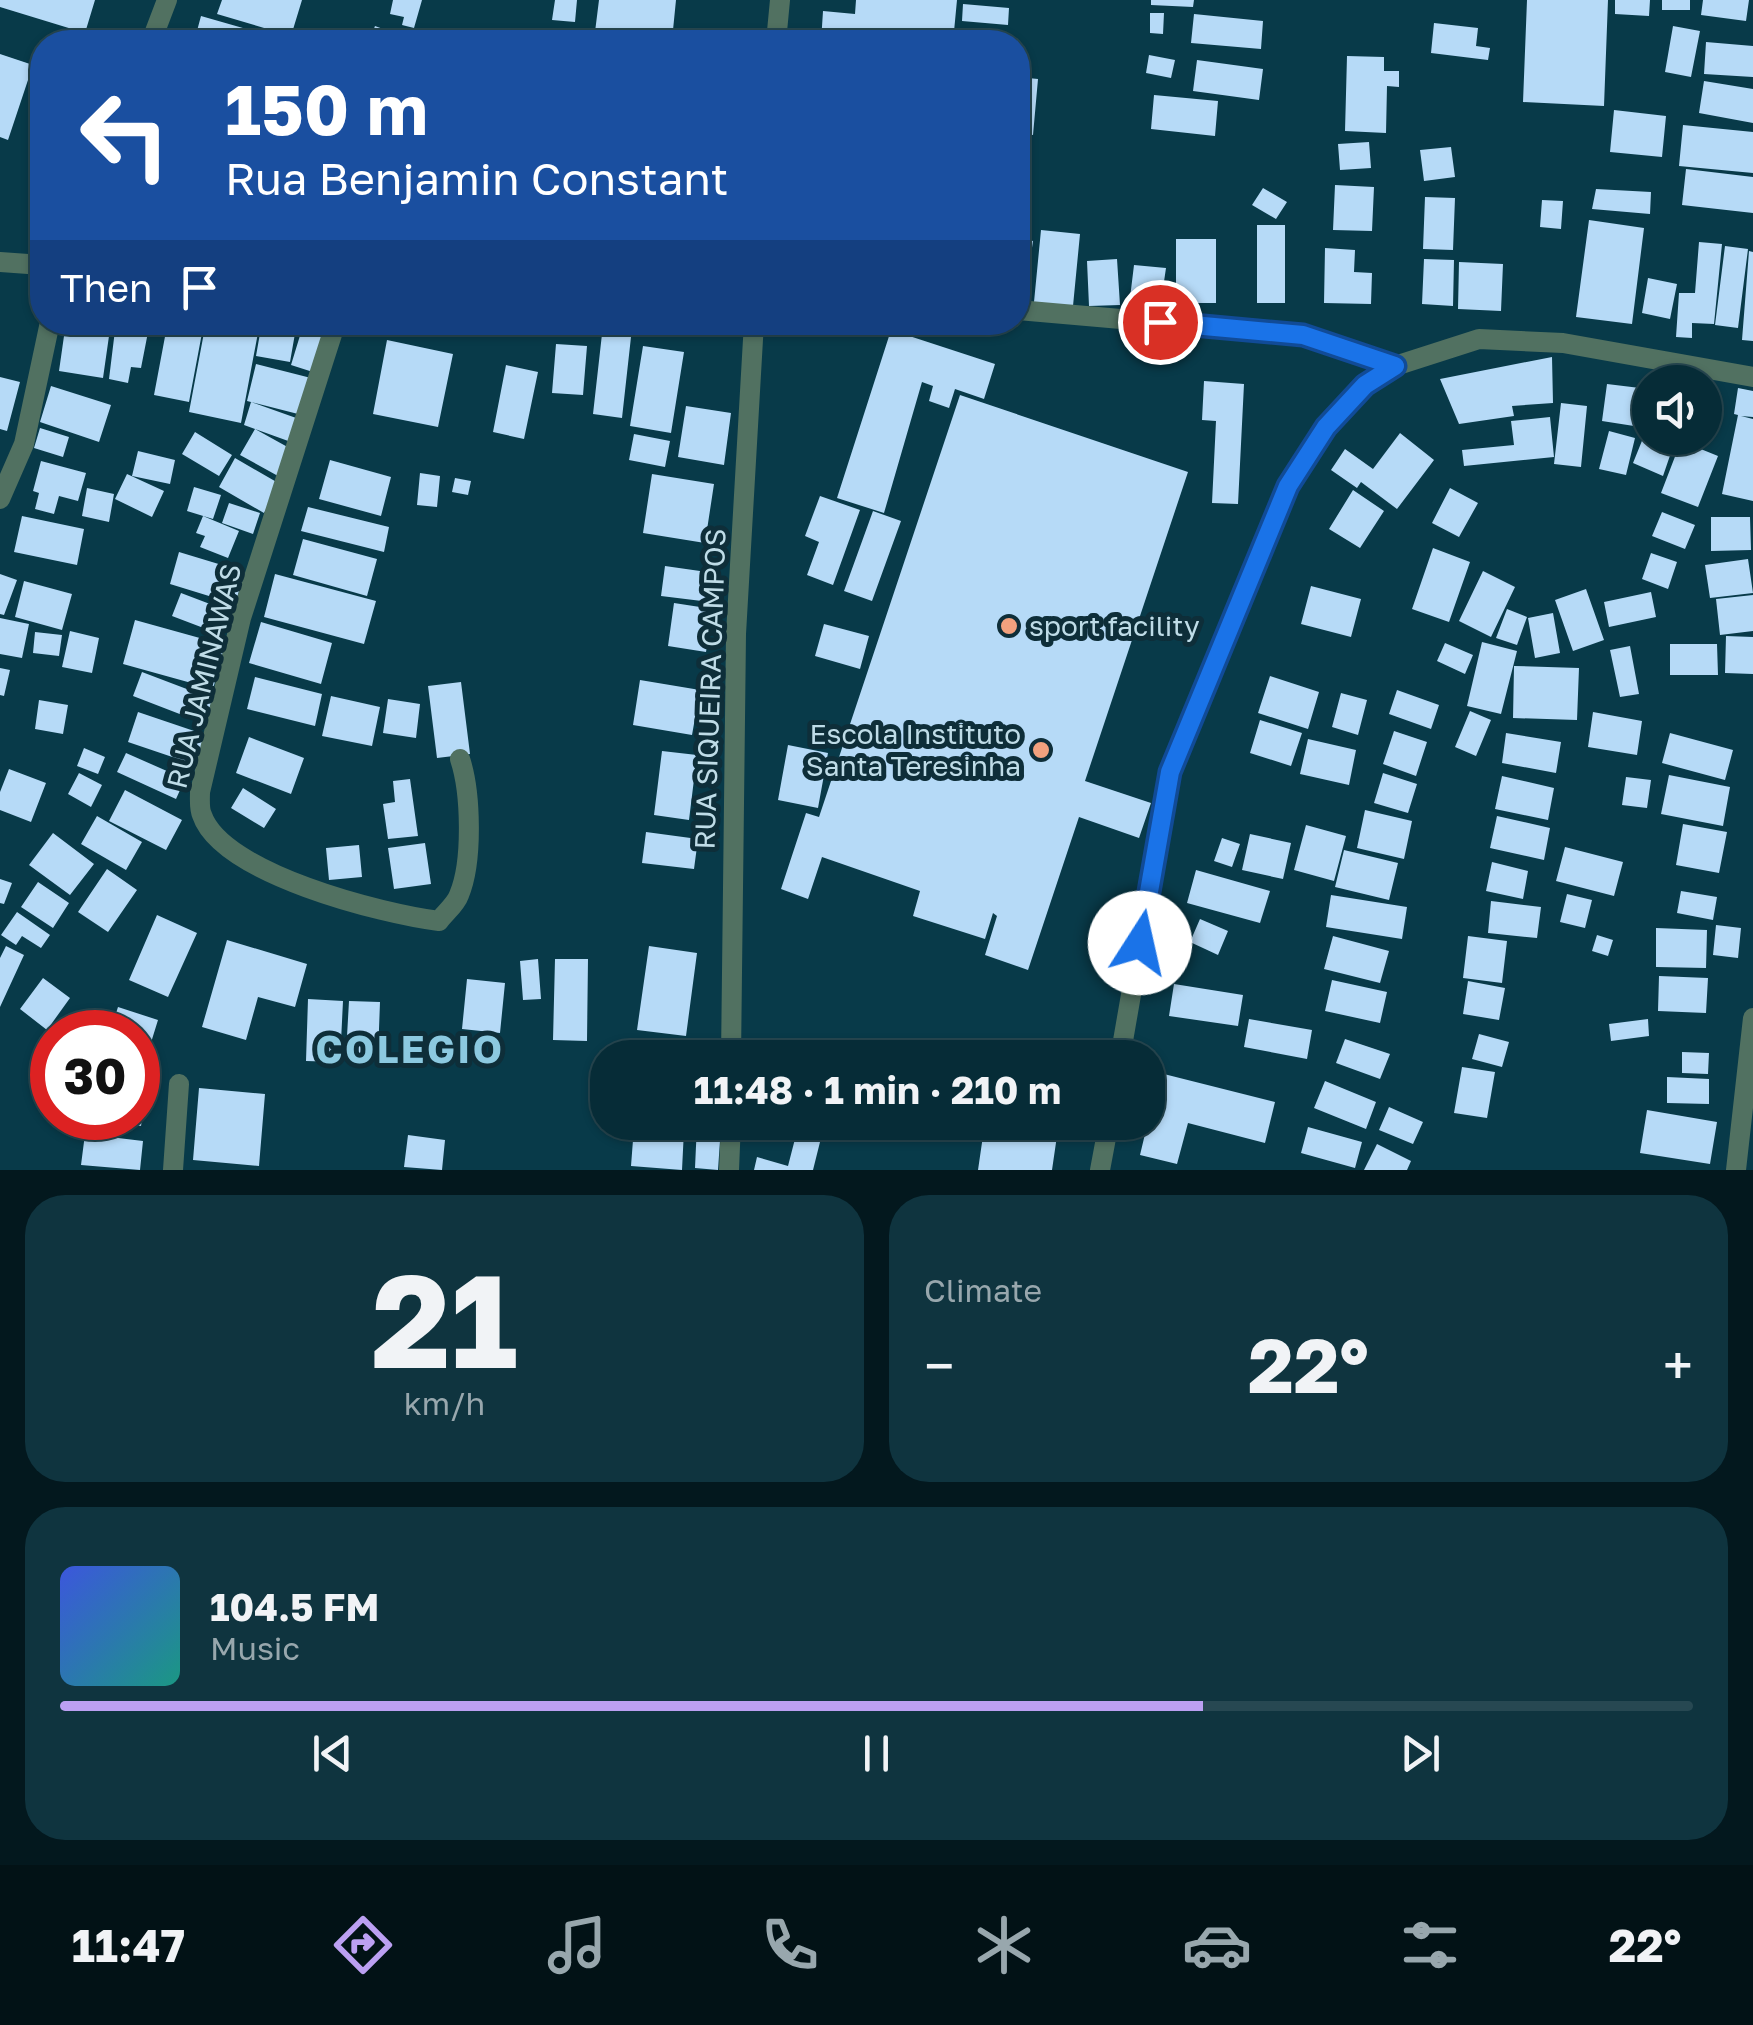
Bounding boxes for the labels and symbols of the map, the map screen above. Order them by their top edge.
pin [1118,280,1203,365]
street label: RUA SIQUEIRA CAMPOS [687,528,732,850]
street label: RUA JAMINAWAS [160,560,247,792]
place label: sport facility [1029,609,1200,642]
marker: sport facility [998,615,1020,637]
place label: Escola Instituto Santa Teresinha [806,717,1021,782]
marker: Escola Instituto Santa Teresinha [1030,739,1052,761]
position arrow [1088,891,1192,995]
speed limit sign: 30 [30,1010,160,1140]
district label: COLEGIO [315,1026,505,1071]

